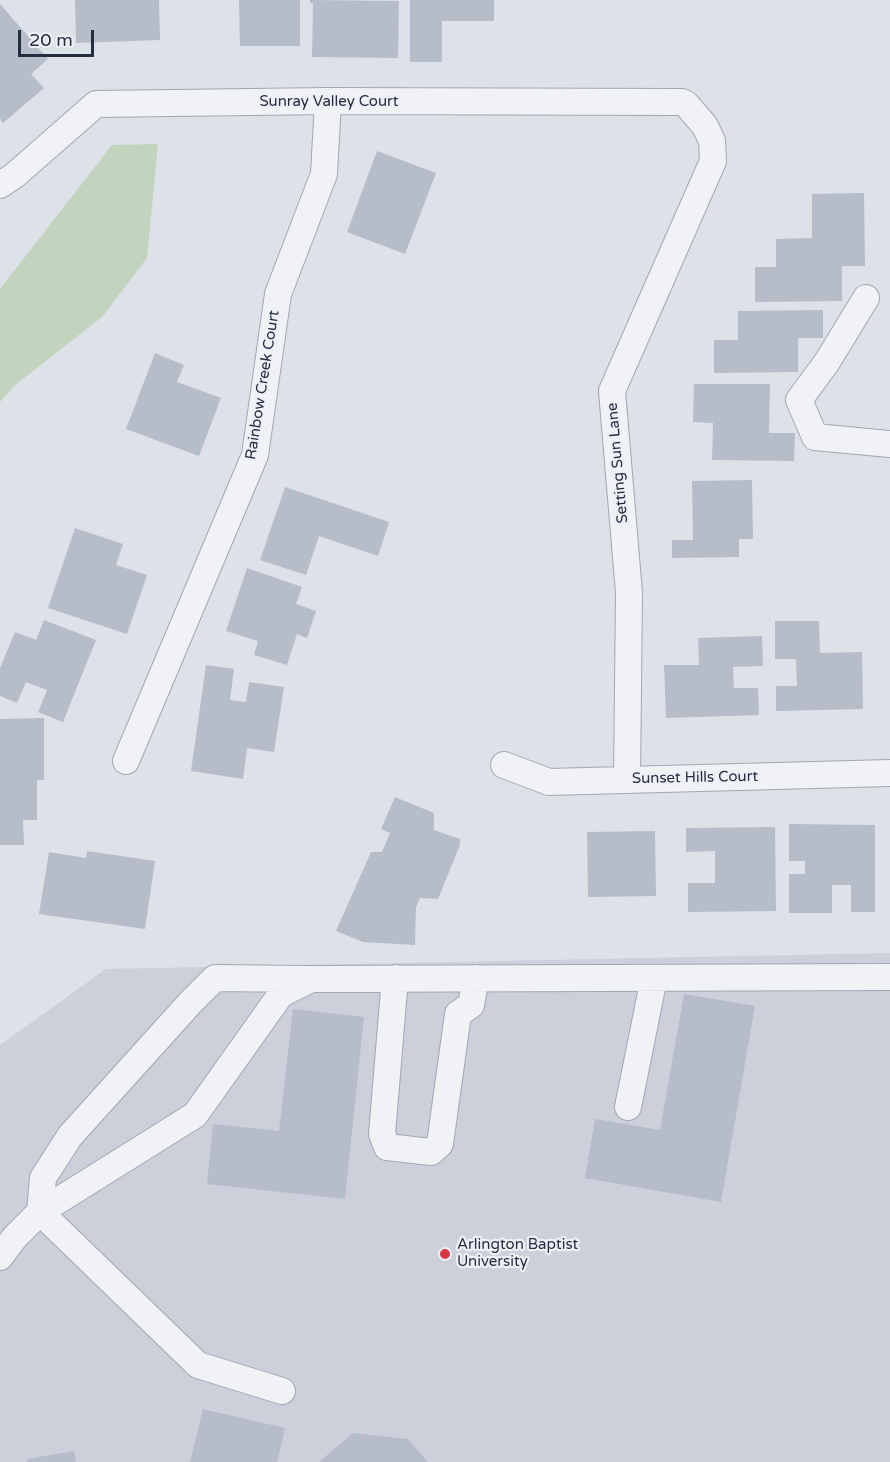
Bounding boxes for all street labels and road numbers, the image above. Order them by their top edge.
street label: Sunray Valley Court [259,93,399,111]
street label: Rainbow Creek Court [242,309,284,461]
street label: Setting Sun Lane [604,402,632,524]
street label: Sunset Hills Court [632,768,758,788]

